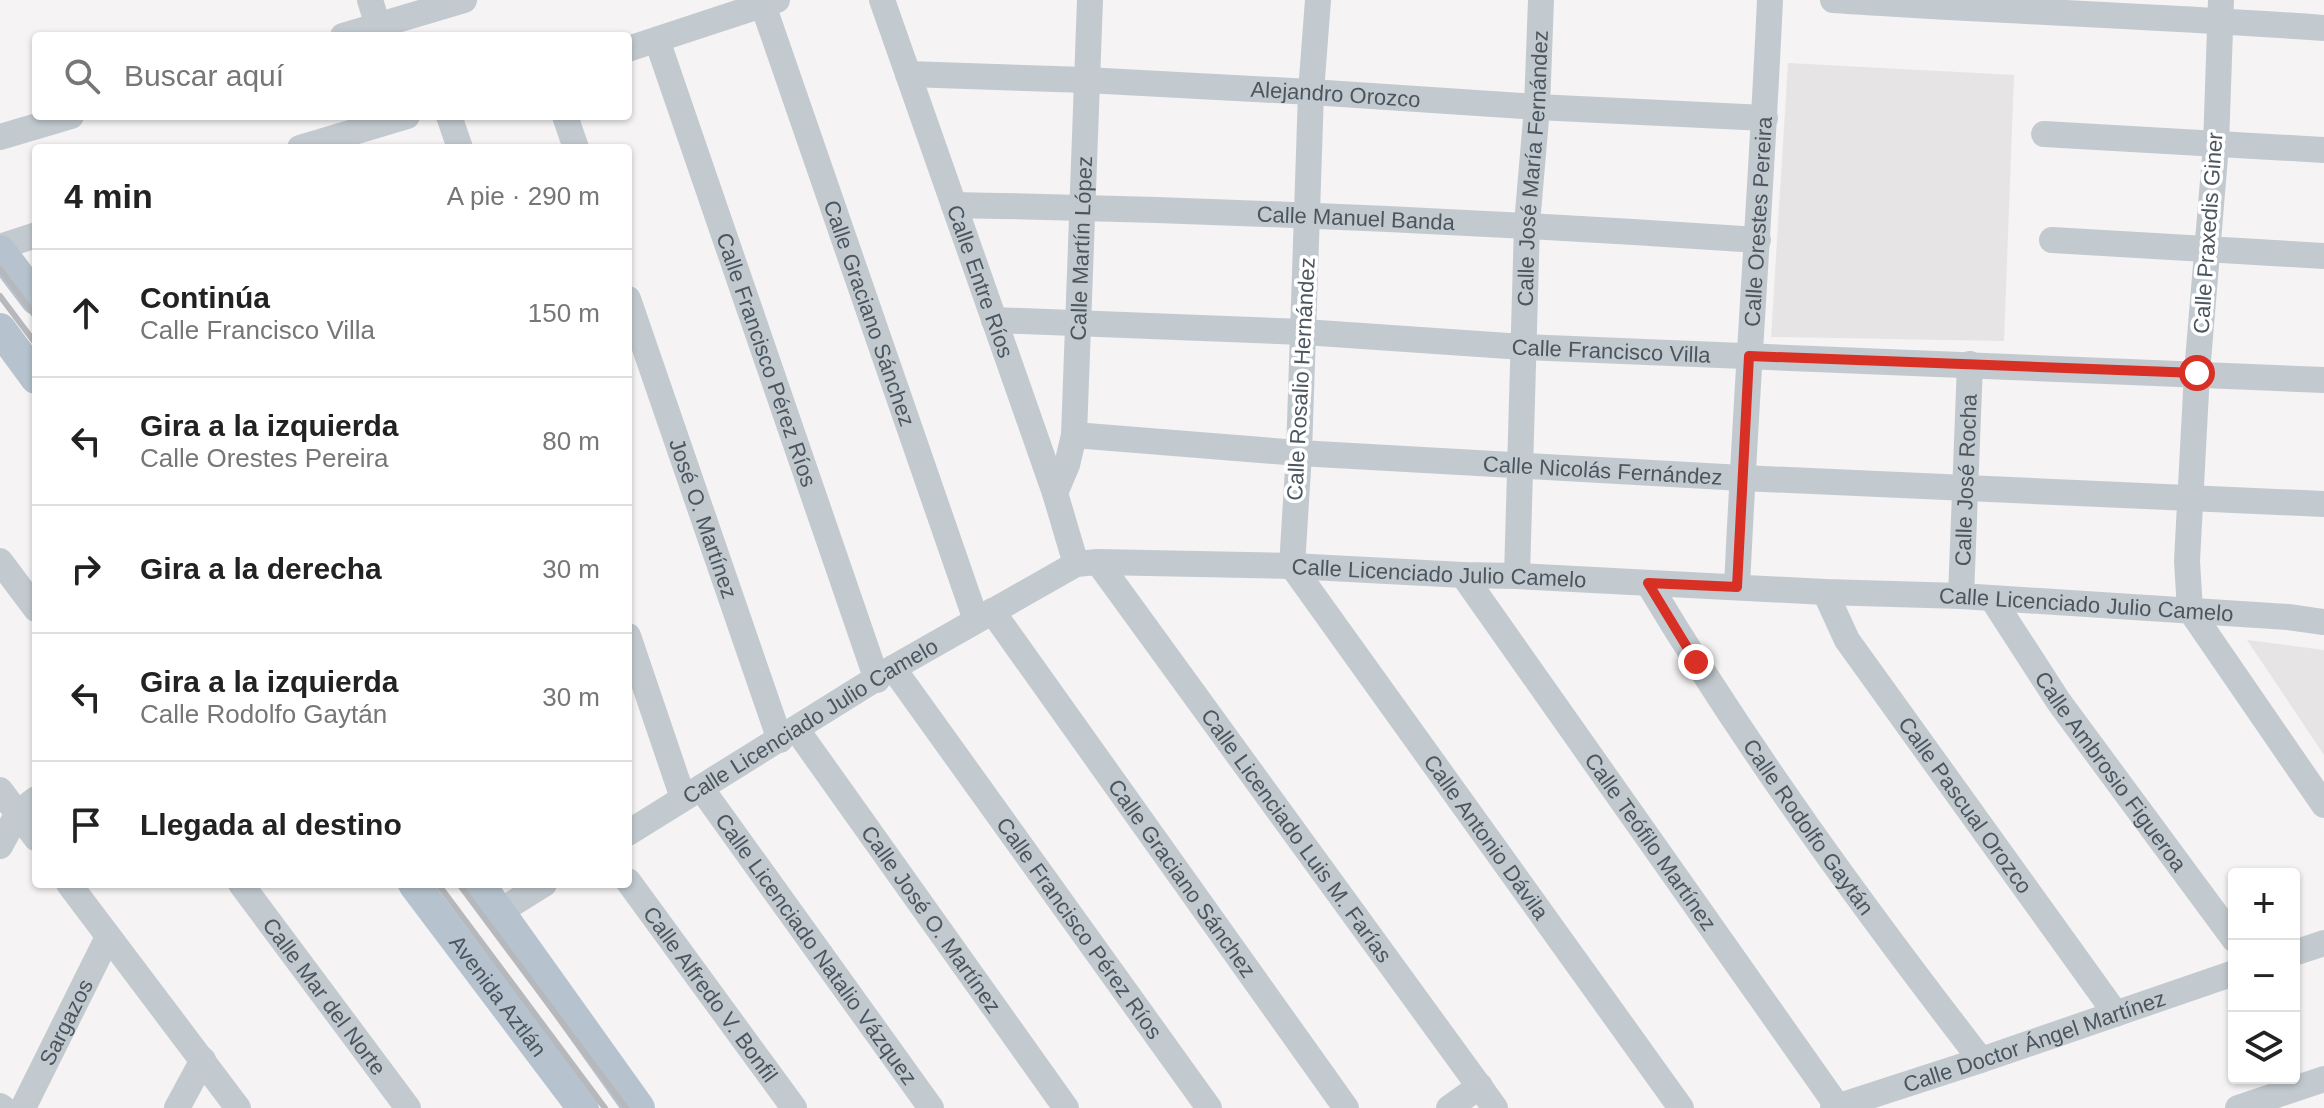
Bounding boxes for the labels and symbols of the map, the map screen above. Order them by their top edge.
street label: Calle José María Fernández [1512,30,1552,307]
street label: Alejandro Orozco [1250,76,1421,112]
street label: Calle Orestes Pereira [1739,115,1777,327]
street label: Calle Praxedis Giner [2188,131,2228,335]
street label: Calle Martín López [1065,156,1097,341]
street label: Calle Graciano Sánchez [819,197,920,429]
street label: Calle Entre Ríos [942,201,1019,361]
street label: Calle Manuel Banda [1256,201,1456,235]
street label: Calle Francisco Pérez Ríos [712,229,822,490]
street label: Calle Rosalio Hernández [1282,257,1320,501]
street label: Calle Francisco Villa [1511,334,1712,367]
route start [2179,355,2215,391]
street label: Calle José Rocha [1950,393,1981,567]
street label: José O. Martínez [664,435,743,602]
street label: Calle Nicolás Fernández [1482,451,1723,489]
street label: Calle Licenciado Julio Camelo [1291,554,1587,592]
street label: Calle Licenciado Julio Camelo [1939,583,2234,626]
street label: Calle Licenciado Julio Camelo [678,633,942,808]
route end [1678,644,1714,680]
street label: Calle Ambrosio Figueroa [2030,667,2192,877]
street label: Calle Licenciado Luis M. Farías [1196,704,1397,967]
street label: Calle Pascual Orozco [1894,712,2038,898]
street label: Calle Rodolfo Gaytán [1738,734,1879,919]
street label: Calle Teófilo Martínez [1580,748,1722,935]
street label: Calle Antonio Dávila [1419,749,1554,925]
street label: Calle Graciano Sánchez [1103,774,1261,982]
street label: Calle Licenciado Natalio Vázquez [711,808,922,1089]
street label: Calle Francisco Pérez Ríos [992,812,1168,1044]
street label: Calle José O. Martínez [856,821,1007,1018]
street label: Calle Alfredo V. Bonfil [638,901,783,1087]
street label: Calle Mar del Norte [258,913,391,1080]
street label: Avenida Aztlán [445,930,552,1061]
street label: Sargazos [34,975,98,1069]
street label: Calle Doctor Ángel Martínez [1900,985,2169,1097]

